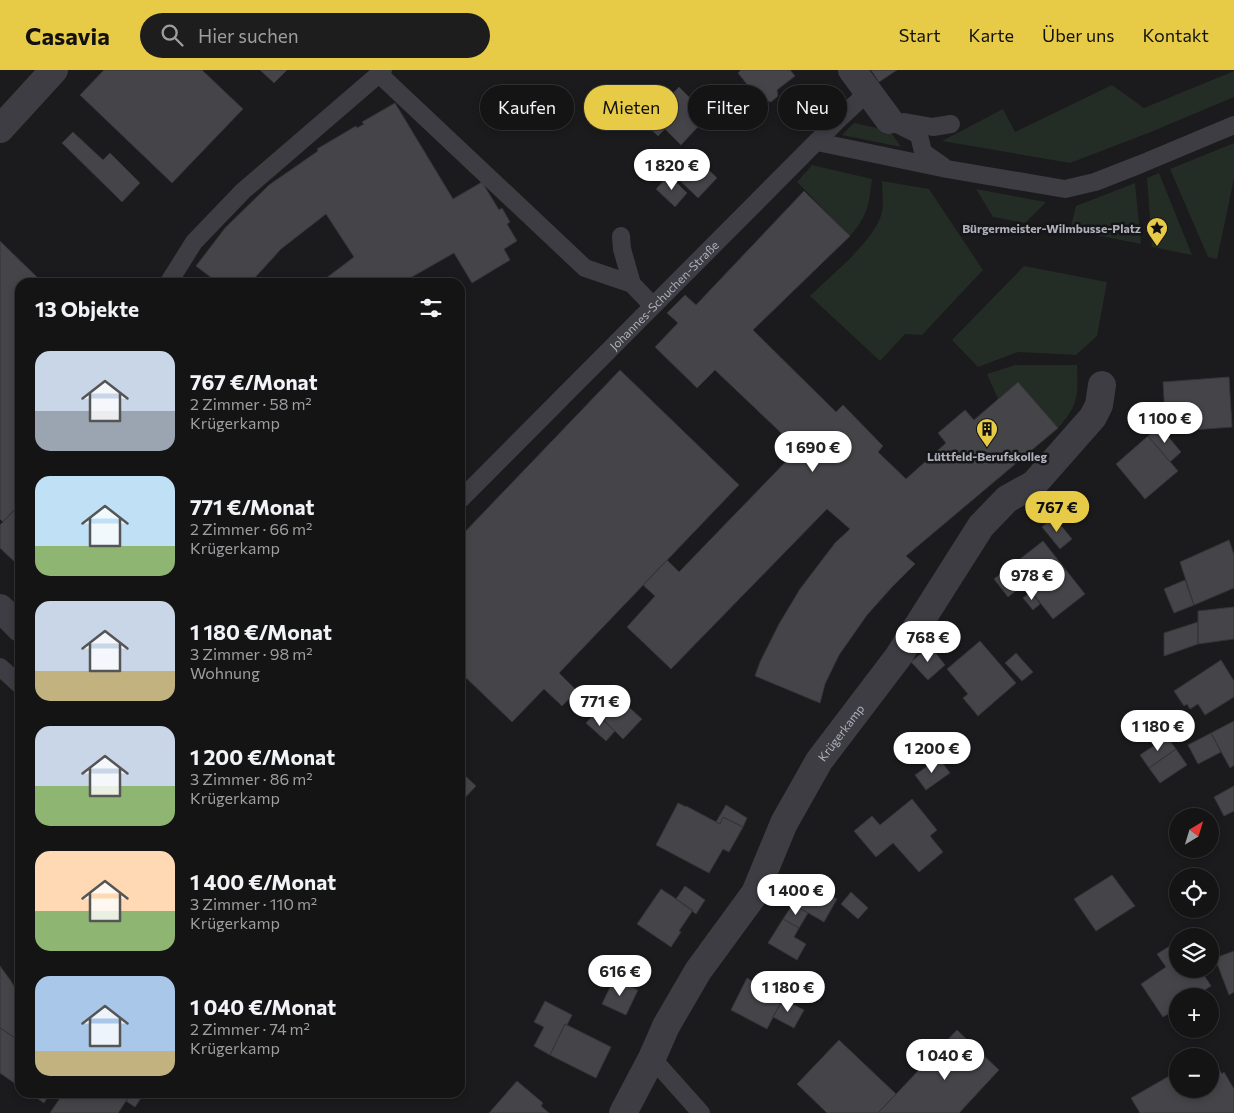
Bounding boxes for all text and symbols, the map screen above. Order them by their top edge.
search box [140,13,490,58]
text: Casavia [25,21,110,50]
icon: search [158,21,186,49]
text: Hier suchen [198,24,299,47]
text: Start [899,24,941,46]
text: Karte [969,24,1014,46]
text: Über uns [1042,24,1115,46]
text: Kontakt [1143,24,1209,46]
chip: Kaufen [480,85,574,130]
chip: Mieten [584,85,678,130]
chip: Filter [688,85,768,130]
chip: Neu [778,85,847,130]
pin: 1 820 € [626,148,718,191]
text: 1 820 € [645,155,699,174]
place icon: Bürgermeister-Wilmbusse-Platz [1145,216,1169,247]
place label: Bürgermeister-Wilmbusse-Platz [962,221,1141,235]
street label: Johannes-Schuchen-Straße [606,237,721,353]
icon: filters [417,294,445,322]
text: 13 Objekte [35,296,139,321]
text: 767 €/Monat [190,369,318,394]
icon: home [75,371,135,431]
text: 2 Zimmer · 58 m² [190,394,312,413]
pin: 1 100 € [1119,402,1211,444]
text: 1 100 € [1138,408,1192,427]
text: Krügerkamp [190,413,280,432]
building icon: Lüttfeld-Berufskolleg [975,417,999,448]
pin: 1 690 € [767,430,859,473]
text: 1 690 € [786,437,840,456]
place label: Lüttfeld-Berufskolleg [927,449,1047,463]
pin: 767 € [1022,490,1092,533]
text: 771 €/Monat [190,494,314,519]
icon: home [75,496,135,556]
text: 767 € [1036,497,1078,516]
text: 2 Zimmer · 66 m² [190,519,312,538]
text: Krügerkamp [190,538,280,557]
pin: 978 € [997,558,1067,601]
text: 978 € [1011,565,1053,584]
text: 1 180 €/Monat [190,619,332,644]
pin: 768 € [893,620,963,663]
icon: home [75,621,135,681]
text: 768 € [907,627,949,646]
text: 3 Zimmer · 98 m² [190,644,313,663]
text: Wohnung [190,663,260,682]
pin: 771 € [565,684,635,727]
text: 771 € [580,691,620,710]
street label: Krügerkamp [815,701,867,764]
pin: 1 180 € [1112,710,1204,752]
text: 1 180 € [1132,716,1184,735]
pin: 1 200 € [886,732,978,774]
text: 1 200 € [905,738,959,757]
text: 1 200 €/Monat [190,744,335,769]
icon: home [75,746,135,806]
text: 3 Zimmer · 86 m² [190,769,313,788]
text: Krügerkamp [190,788,280,807]
north arrow [1169,808,1219,858]
map controls [1169,808,1219,1098]
button: locate [1169,868,1219,918]
text: 1 400 €/Monat [190,869,336,894]
icon: home [75,871,135,931]
pin: 1 400 € [750,874,842,916]
text: 1 400 € [768,880,824,899]
text: 3 Zimmer · 110 m² [190,894,317,913]
text: Krügerkamp [190,913,280,932]
button: layers [1169,928,1219,978]
pin: 616 € [585,954,655,997]
text: 616 € [599,961,641,980]
pin: 1 180 € [742,970,834,1013]
text: 1 180 € [762,977,814,996]
button: + [1169,988,1219,1038]
text: 1 040 €/Monat [190,994,336,1019]
icon: home [75,996,135,1056]
text: 2 Zimmer · 74 m² [190,1019,310,1038]
text: Krügerkamp [190,1038,280,1057]
pin: 1 040 € [899,1038,991,1081]
text: 1 040 € [917,1045,973,1064]
button: − [1169,1048,1219,1098]

